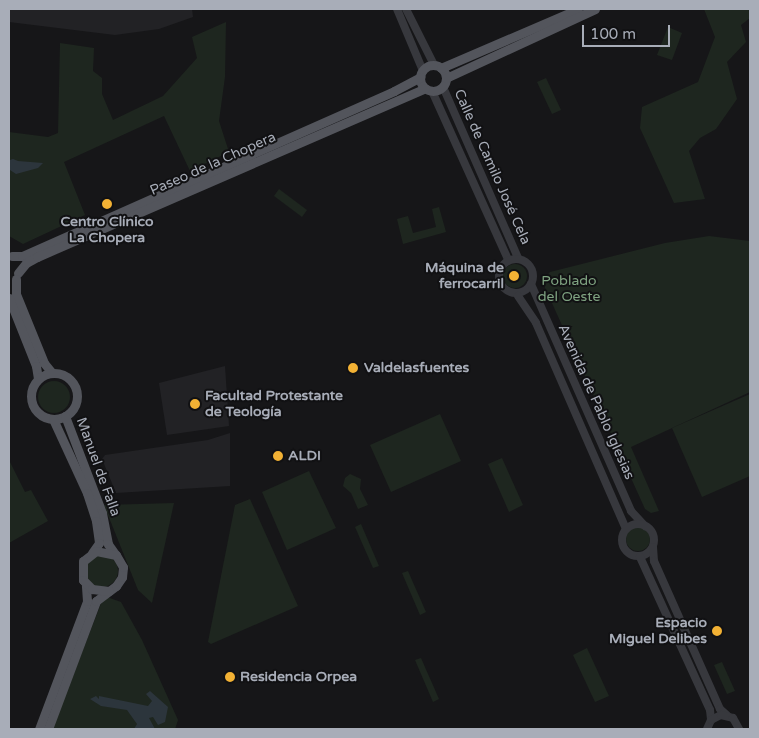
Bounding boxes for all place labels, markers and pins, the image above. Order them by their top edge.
marker: Centro Clínico La Chopera [100,197,114,211]
place label: Centro Clínico La Chopera [60,214,154,246]
place label: Máquina de ferrocarril [425,260,504,292]
marker: Máquina de ferrocarril [508,270,520,282]
place label: Valdelasfuentes [364,360,469,376]
marker: Valdelasfuentes [346,361,360,375]
place label: Facultad Protestante de Teología [205,388,343,421]
marker: Facultad Protestante de Teología [189,398,201,410]
place label: ALDI [288,448,321,464]
marker: ALDI [272,450,284,462]
place label: Espacio Miguel Delibes [609,615,707,648]
marker: Espacio Miguel Delibes [711,625,723,637]
place label: Residencia Orpea [240,669,357,685]
marker: Residencia Orpea [224,671,236,683]

